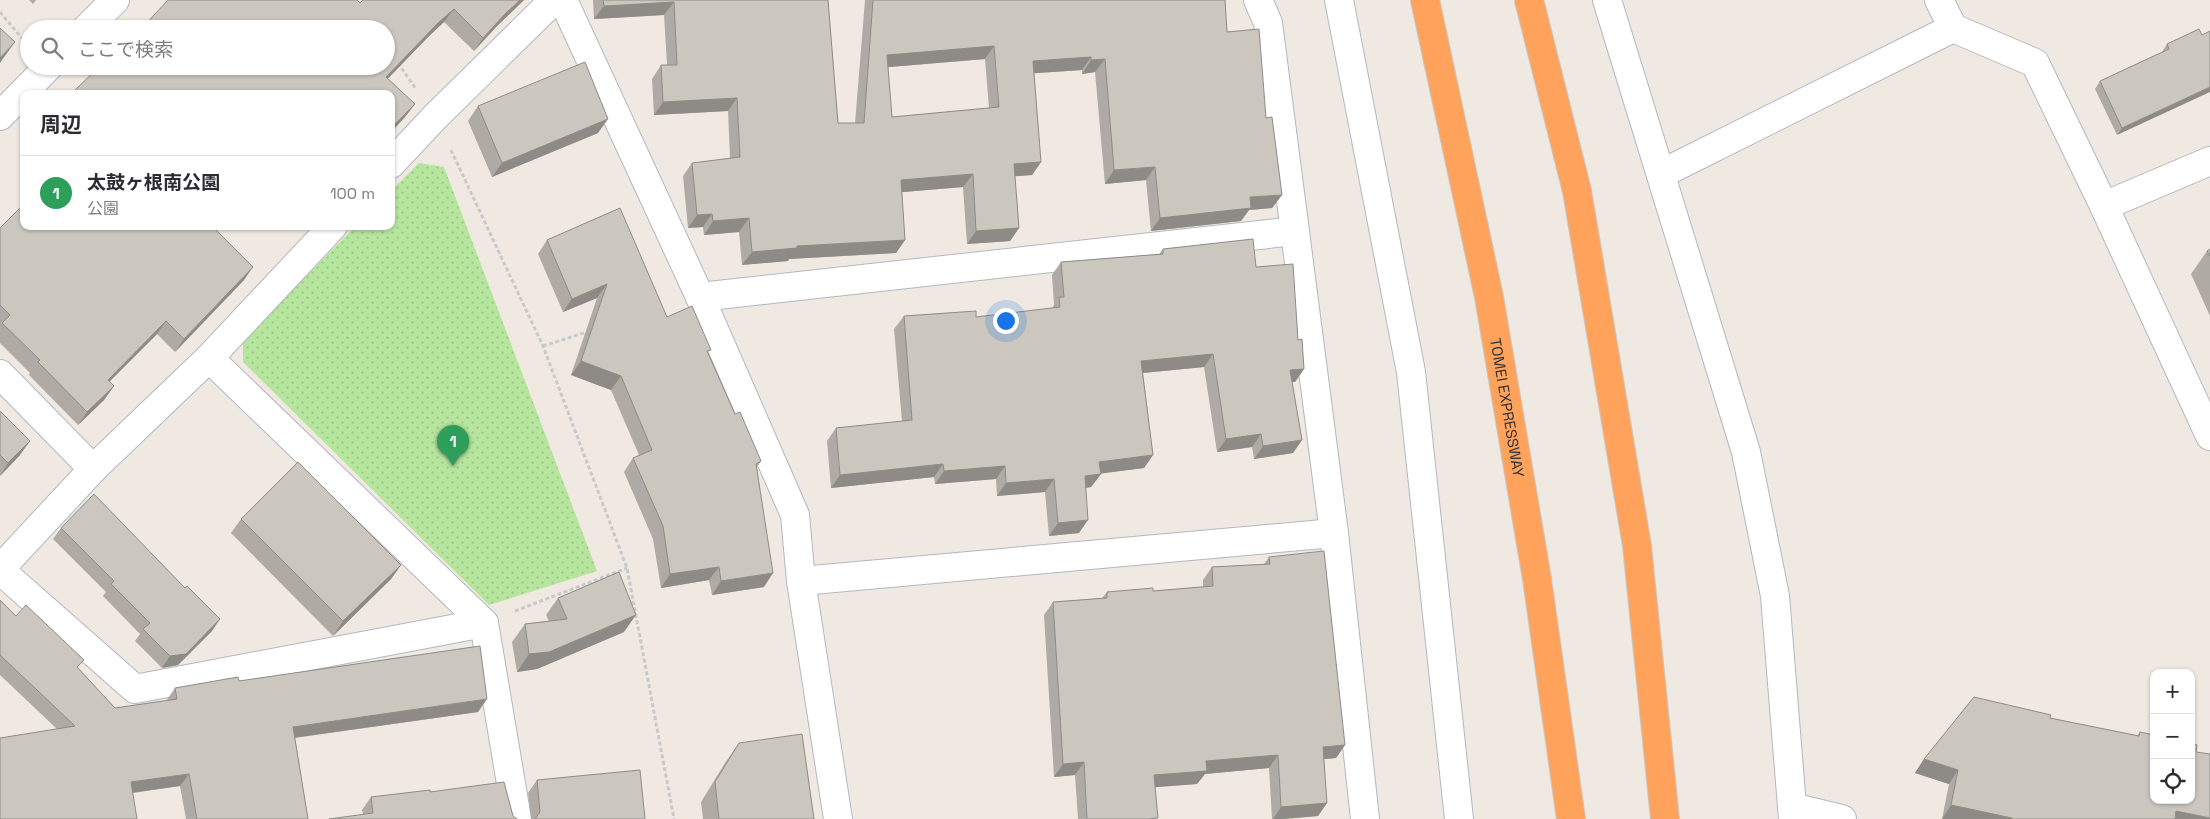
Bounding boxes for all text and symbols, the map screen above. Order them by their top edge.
search box [20,20,395,75]
icon: search [38,34,66,62]
text: ここで検索 [78,37,173,62]
text: 周辺 [40,111,82,138]
text: 太鼓ヶ根南公園 [87,170,220,195]
text: 1 [52,183,60,204]
text: 100 m [330,183,375,204]
text: 公園 [87,198,119,219]
your location [993,308,1019,334]
street label: TOMEI EXPRESSWAY [1487,337,1529,479]
pin: 1 [437,425,469,466]
map controls [2150,669,2195,804]
button: + [2150,669,2195,714]
button: − [2150,714,2195,759]
button: locate [2150,759,2195,804]

